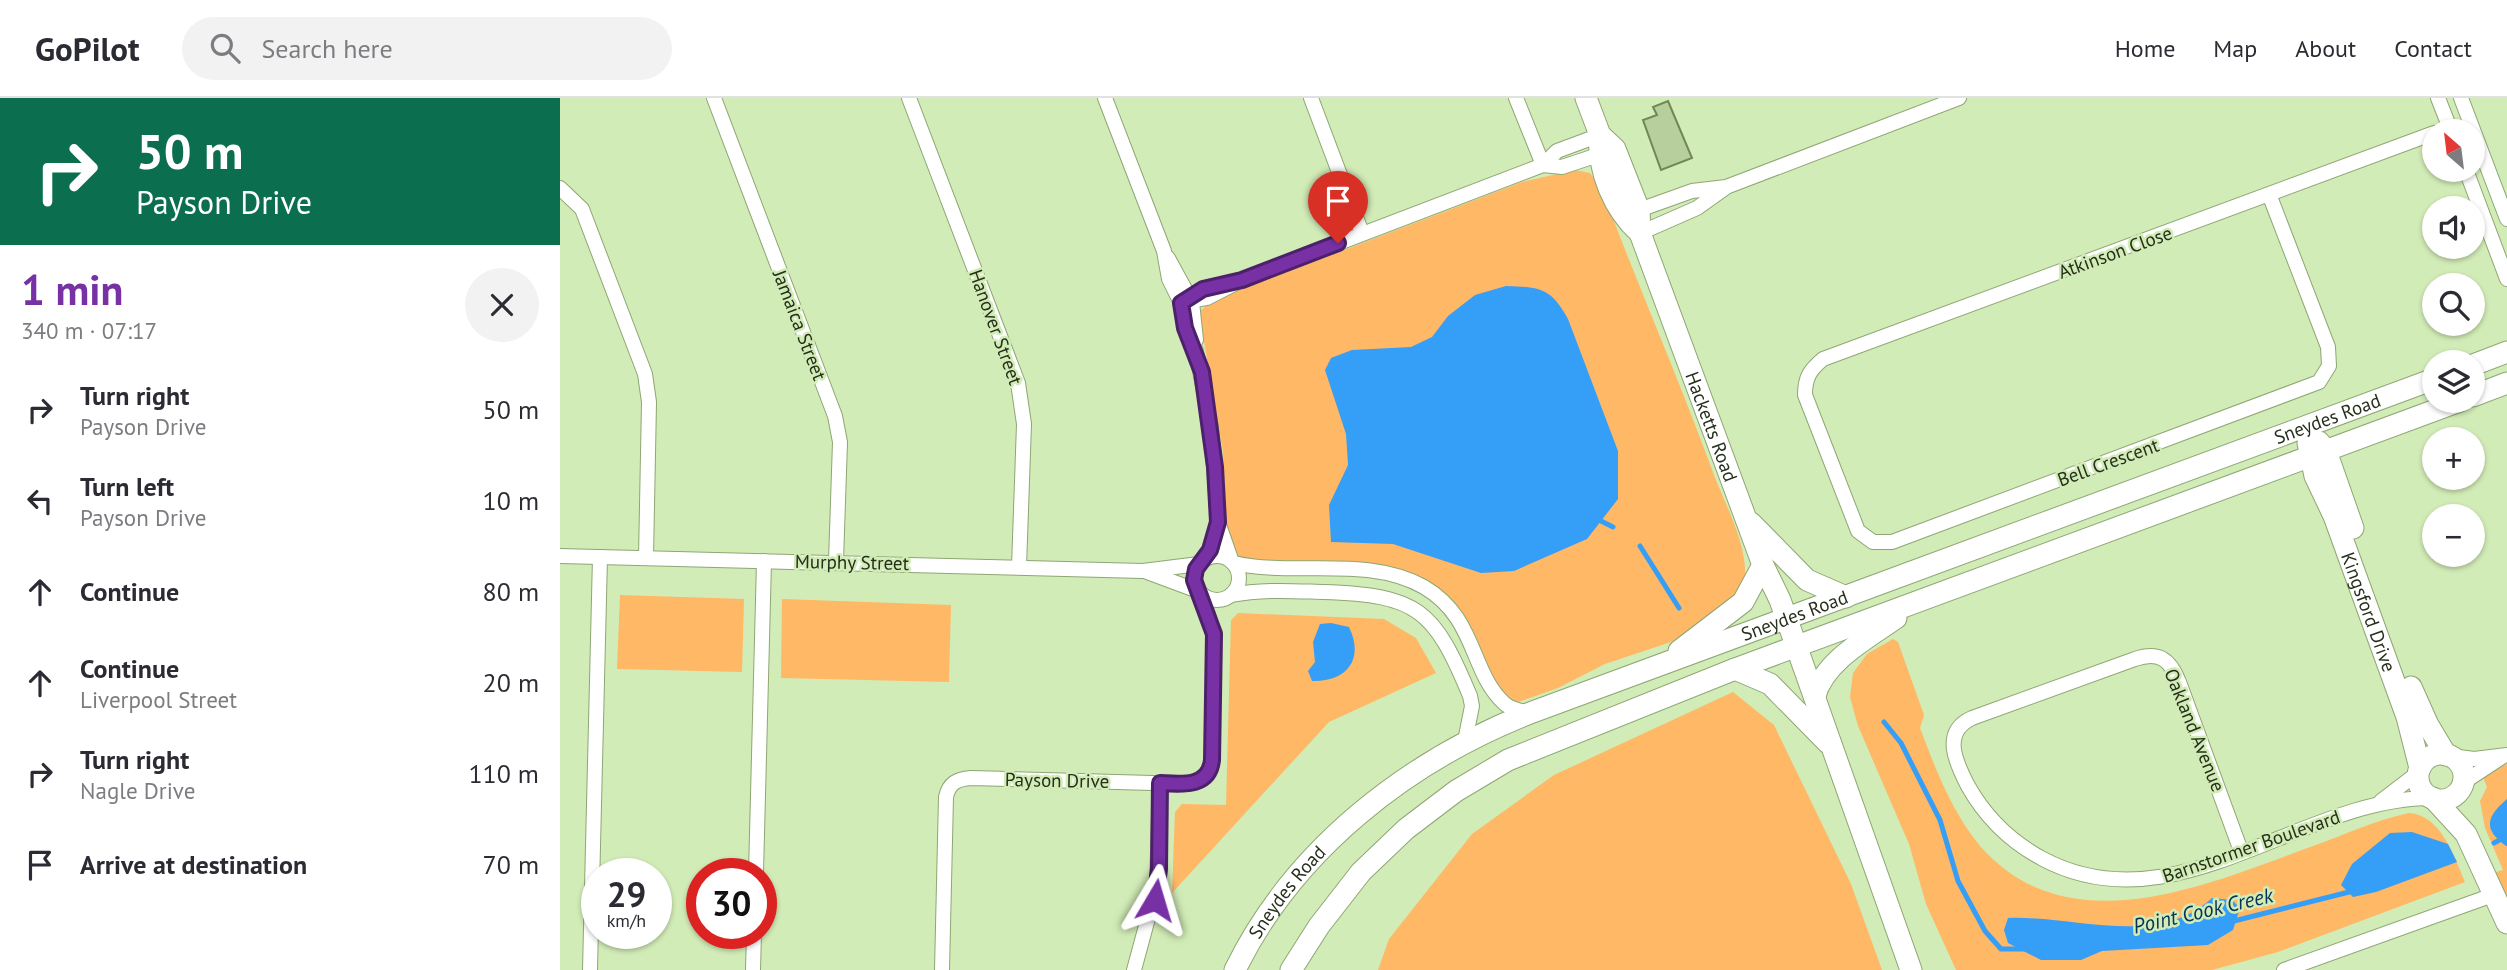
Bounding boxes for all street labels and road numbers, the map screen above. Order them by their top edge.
street label: Atkinson Close [2055,220,2175,284]
street label: Jamaica Street [768,265,832,384]
street label: Hanover Street [964,266,1028,389]
street label: Hacketts Road [1680,368,1743,485]
street label: Sneydes Road [2271,388,2384,449]
street label: Bell Crescent [2054,432,2163,491]
street label: Murphy Street [795,549,910,575]
street label: Kingsford Drive [2336,549,2402,675]
street label: Sneydes Road [1738,585,1851,646]
street label: Oakland Avenue [2159,665,2231,795]
street label: Payson Drive [1005,767,1109,793]
street label: Barnstormer Boulevard [2159,804,2343,888]
street label: Sneydes Road [1243,840,1330,943]

